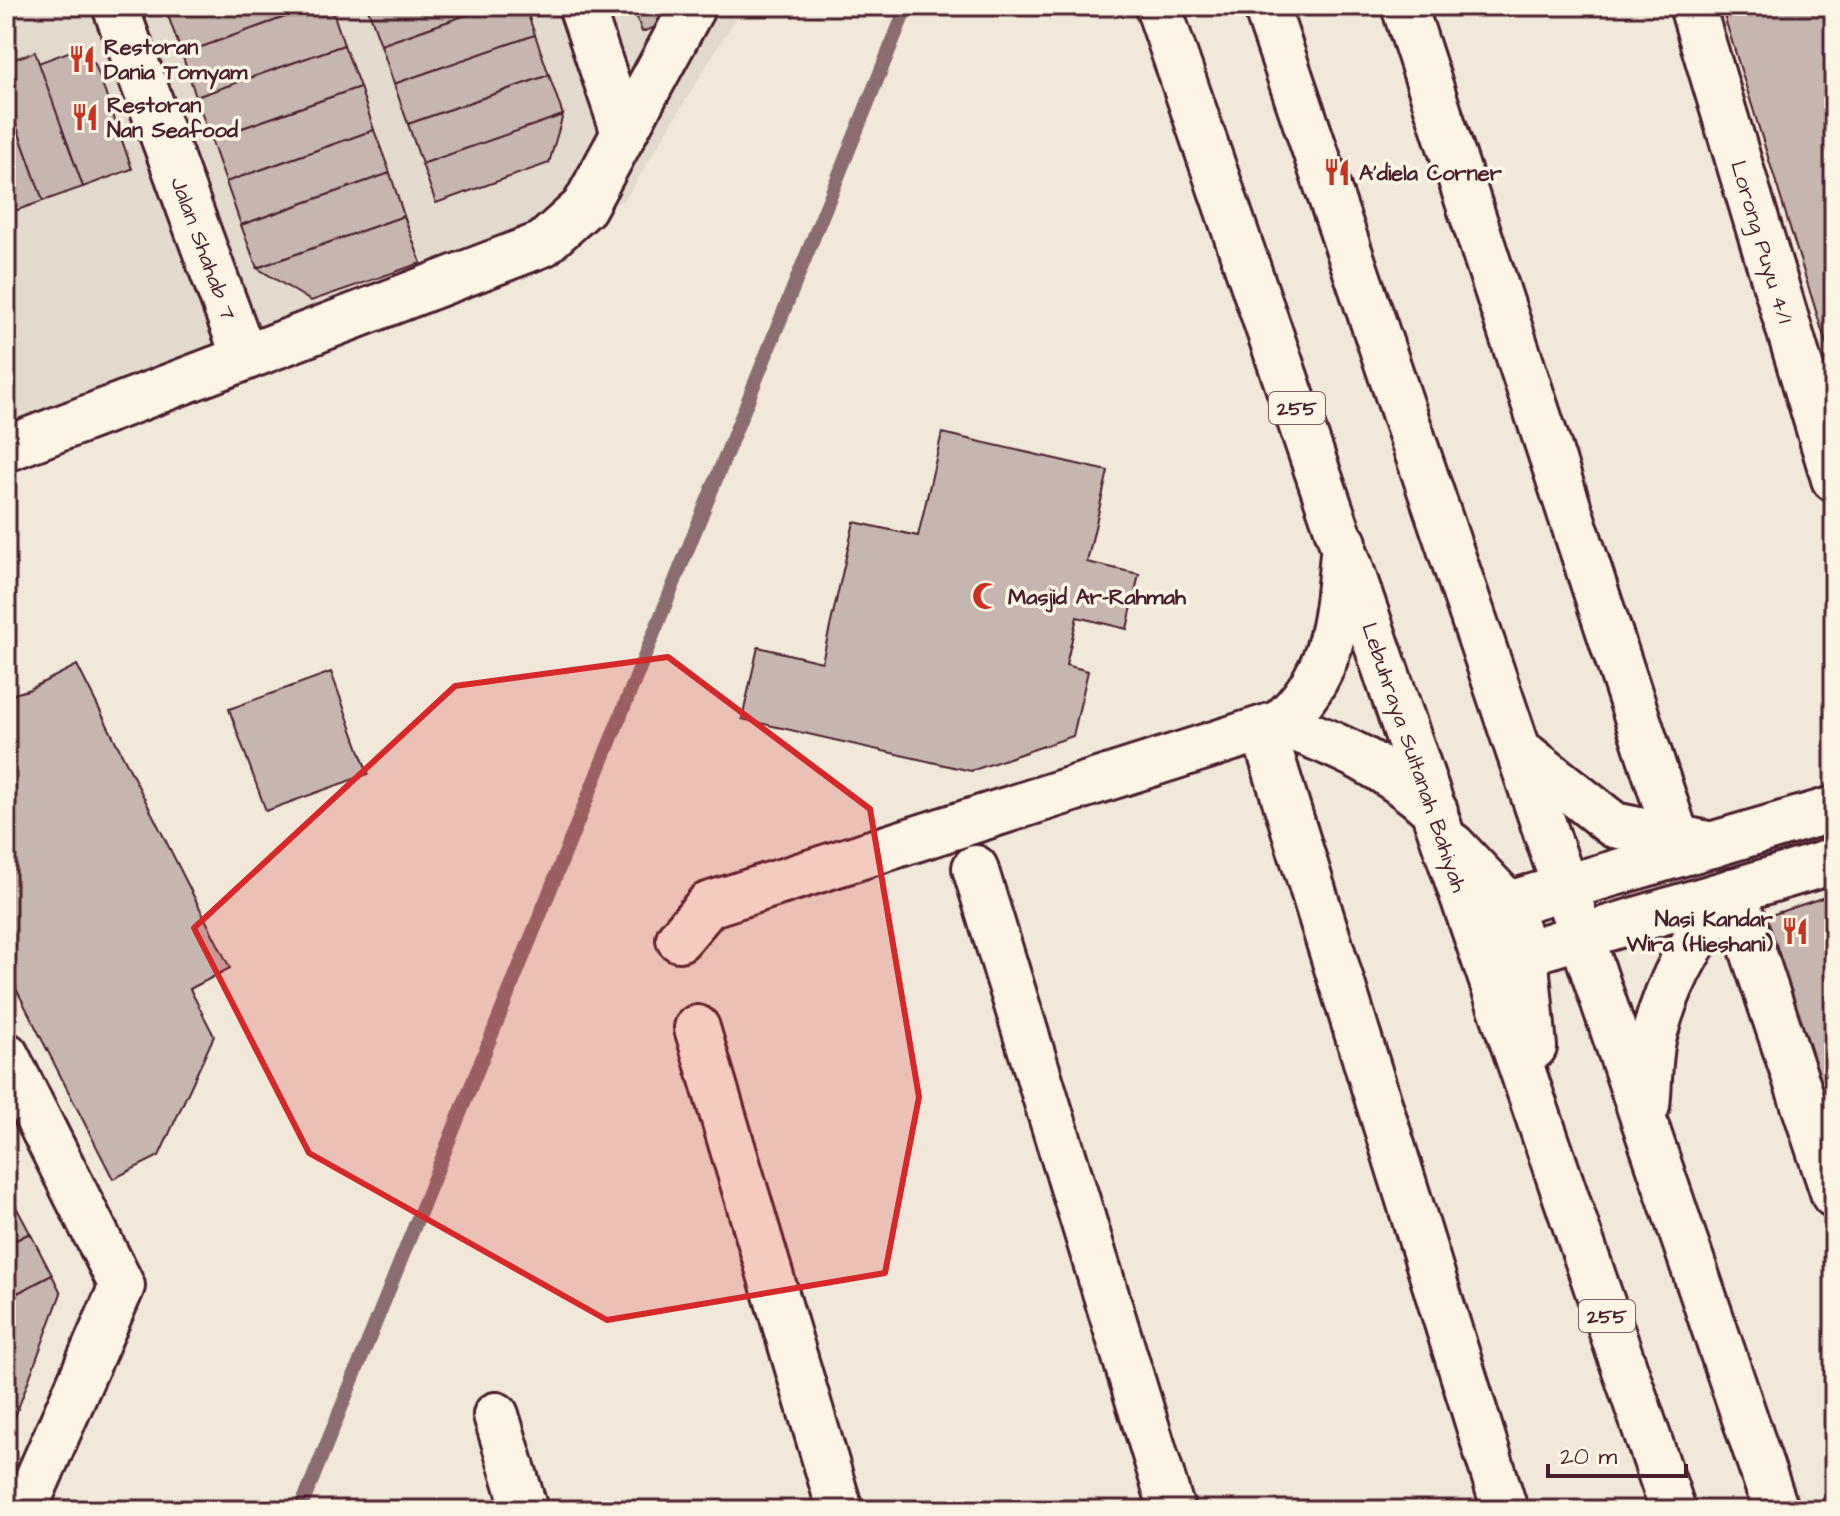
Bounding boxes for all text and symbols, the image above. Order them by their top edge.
place label: Restoran Dania Tomyam [104,32,248,90]
restaurant icon: Restoran Dania Tomyam [67,44,97,74]
place label: Restoran Nan Seafood [107,90,239,146]
restaurant icon: Restoran Nan Seafood [70,102,100,132]
restaurant icon: A'diela Corner [1322,157,1352,187]
street label: Lorong Puyu 4/1 [1722,157,1800,327]
place label: A'diela Corner [1359,158,1503,189]
street label: Jalan Shahab 7 [162,173,244,325]
road number: 255 [1269,392,1325,424]
mosque icon: Masjid Ar-Rahmah [971,581,1001,611]
place label: Masjid Ar-Rahmah [1008,582,1187,613]
street label: Lebuhraya Sultanah Bahiyah [1353,619,1474,897]
place label: Nasi Kandar Wira (Hieshani) [1626,904,1774,960]
restaurant icon: Nasi Kandar Wira (Hieshani) [1780,916,1810,946]
road number: 255 [1579,1300,1635,1332]
scale bar [1548,1428,1686,1478]
text: 20 m [1560,1440,1617,1474]

